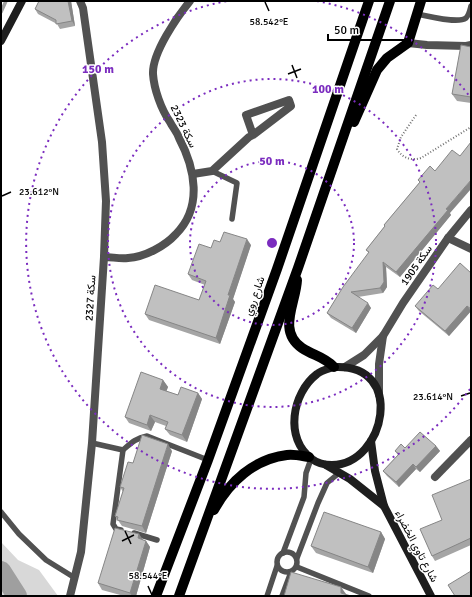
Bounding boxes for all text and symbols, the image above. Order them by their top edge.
text: 58.542°E [250,16,289,28]
scale bar [328,16,410,42]
text: 50 m [334,23,359,38]
text: 150 m [82,62,114,77]
text: 100 m [312,82,344,97]
street label: سكة 2323 [168,103,200,150]
text: 50 m [259,154,285,169]
text: 23.612°N [19,186,59,198]
centre of rings [265,236,279,250]
street label: سكة 1905 [398,242,435,288]
street label: سكة 2327 [82,274,99,322]
street label: شارع روي [241,274,270,319]
text: 23.614°N [413,391,453,403]
street label: شارع تاوي الخضراء [390,508,441,586]
text: 58.544°E [129,570,168,582]

